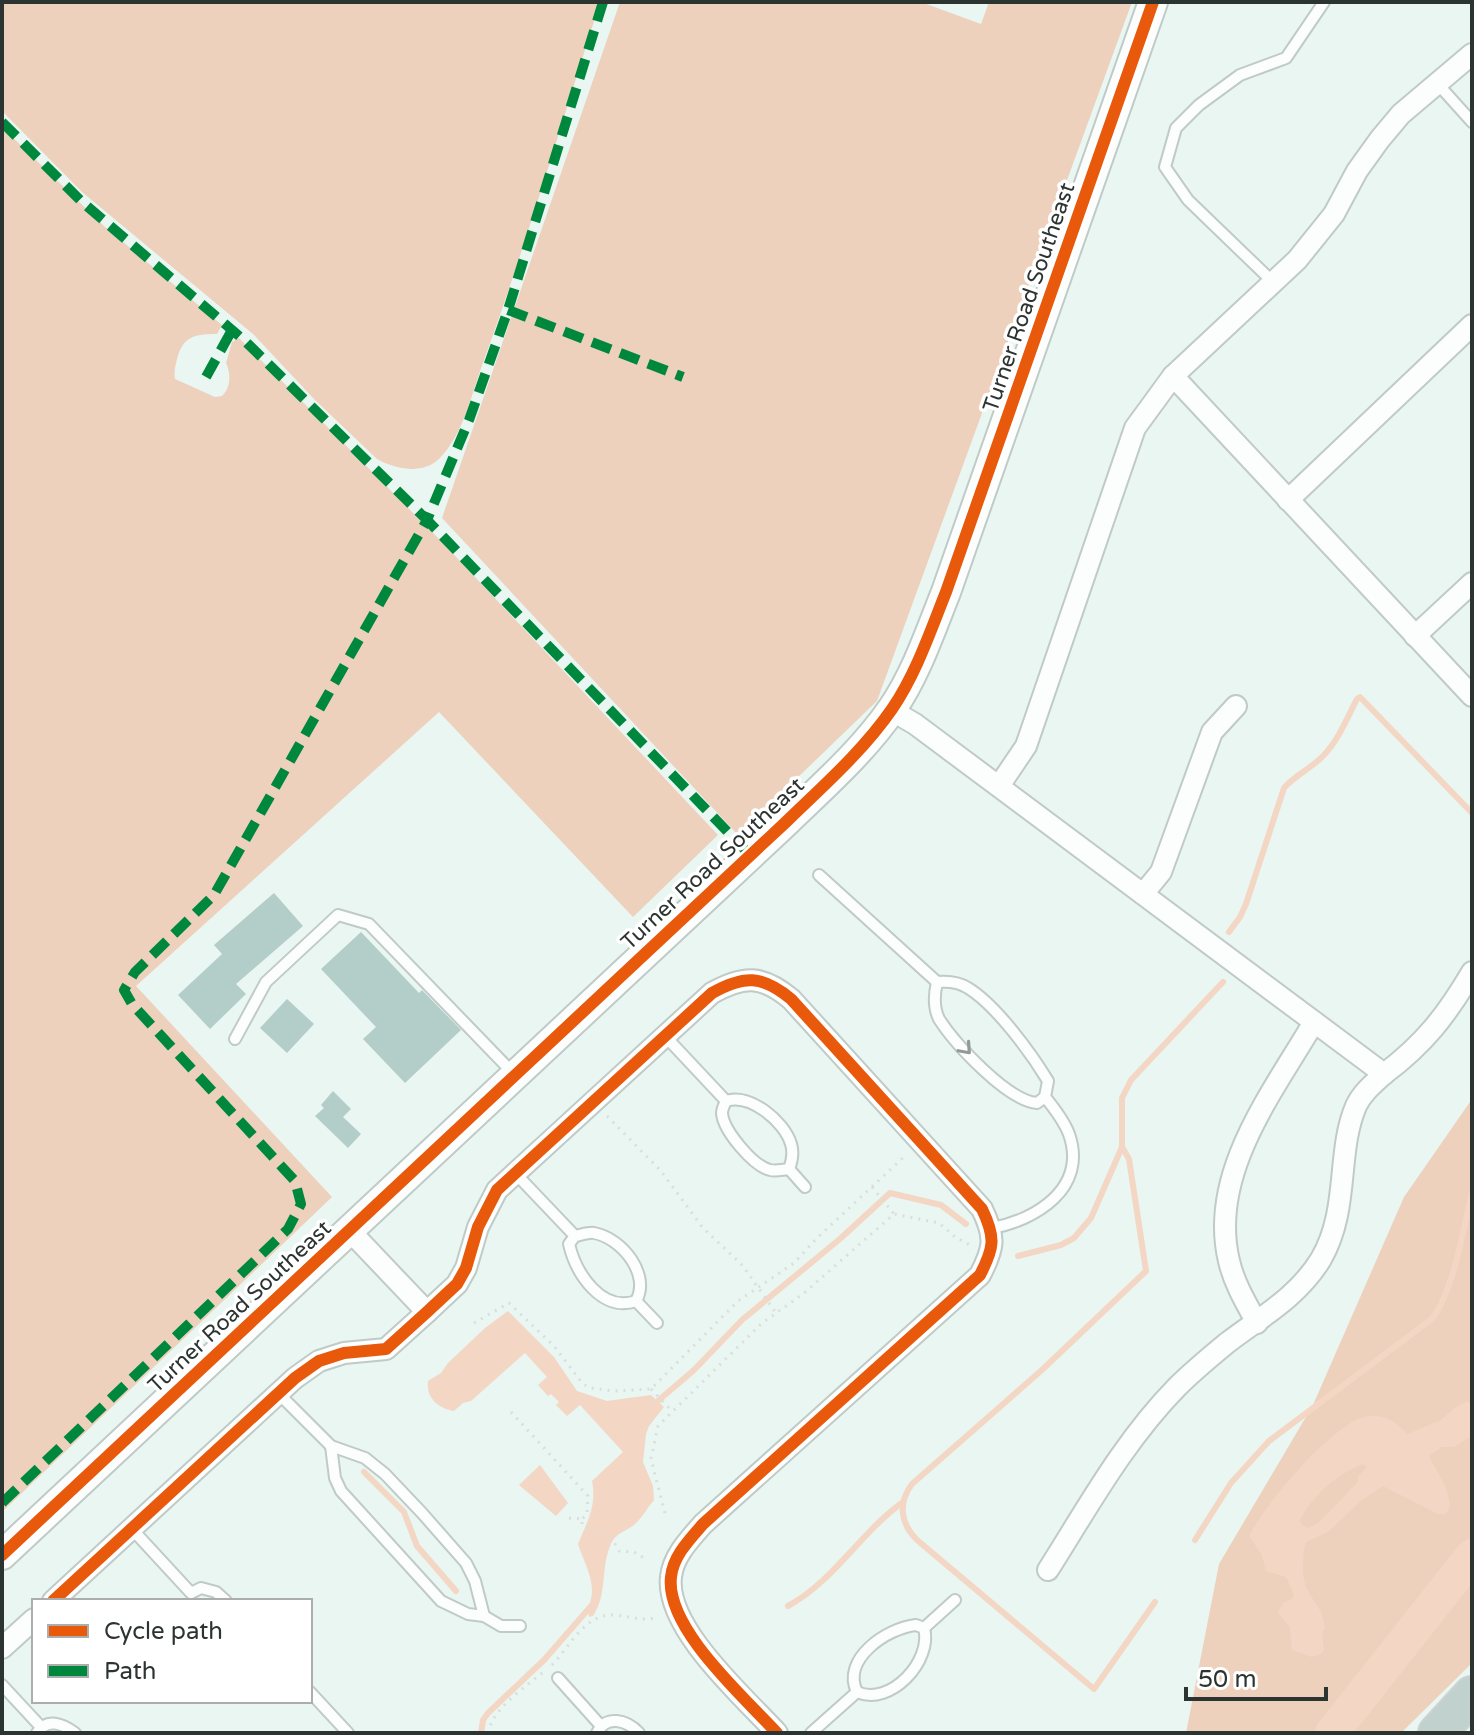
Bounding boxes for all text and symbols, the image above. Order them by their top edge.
street label: Turner Road Southeast [977,179,1080,415]
street label: Turner Road Southeast [616,772,810,955]
one-way arrow [956,1040,971,1054]
street label: Turner Road Southeast [143,1215,337,1398]
legend [32,1599,312,1703]
text: Cycle path [104,1617,223,1646]
scale bar [1186,1651,1326,1701]
text: Path [104,1657,157,1686]
text: 50 m [1198,1665,1256,1694]

